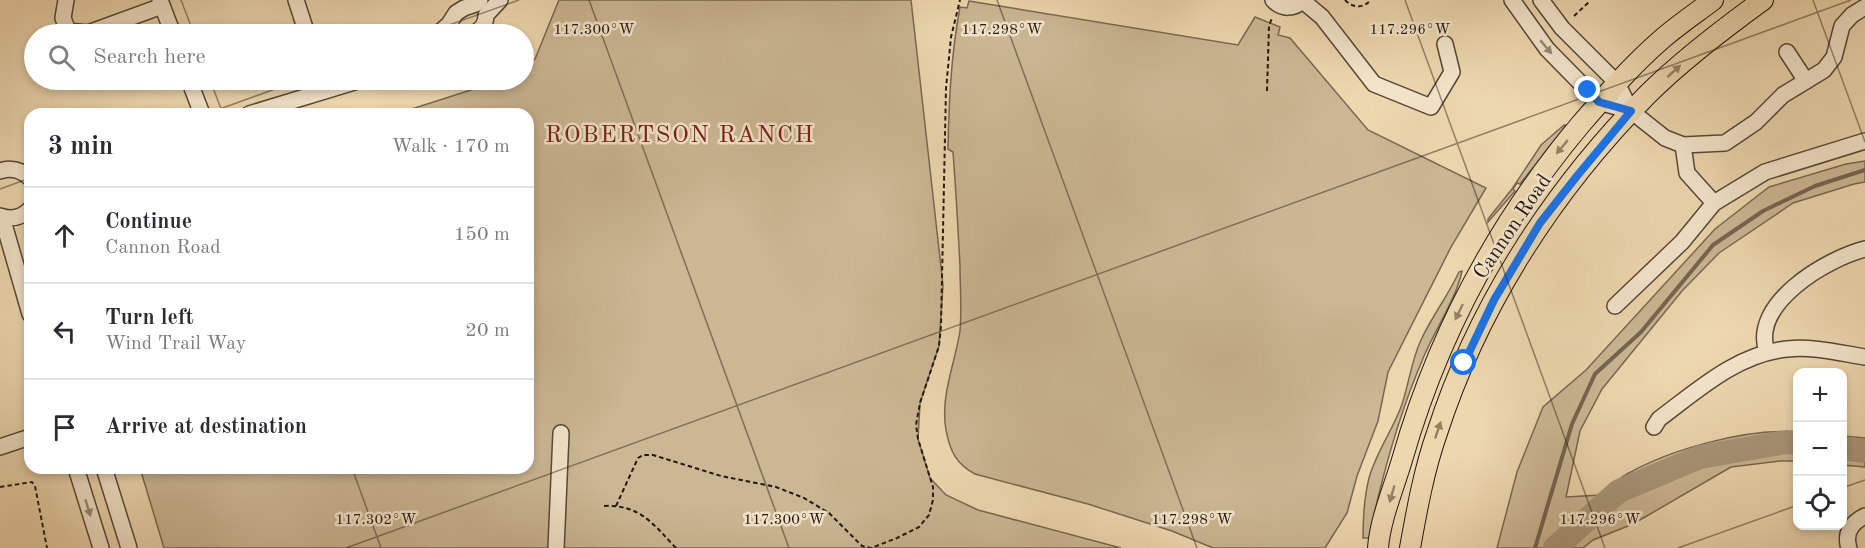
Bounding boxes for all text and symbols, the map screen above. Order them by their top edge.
text: 117.300°W [553,23,635,38]
text: 117.298°W [961,23,1043,38]
text: 117.296°W [1369,23,1451,38]
search box [24,24,534,90]
one-way arrow [1540,39,1553,55]
icon: search [45,41,78,74]
text: Search here [93,46,206,68]
one-way arrow [1666,64,1681,78]
route end [1574,76,1600,102]
district label: ROBERTSON RANCH [545,124,815,148]
text: 3 min [48,134,113,160]
text: Walk · 170 m [391,137,510,157]
one-way arrow [1556,139,1569,154]
street label: Cannon Road [1470,171,1556,283]
text: Continue [105,211,192,233]
icon: ahead [48,219,81,252]
text: 150 m [454,225,510,245]
text: Cannon Road [105,238,221,258]
one-way arrow [1454,304,1464,321]
text: Turn left [105,307,194,329]
icon: left [48,315,81,348]
text: 20 m [465,321,510,341]
text: Wind Trail Way [105,334,246,354]
route start [1450,349,1476,375]
map controls [1793,368,1847,530]
button: + [1793,368,1847,422]
icon: arrive [48,411,81,444]
text: Arrive at destination [105,416,307,438]
one-way arrow [1434,421,1443,439]
button: − [1793,422,1847,476]
button: locate [1793,476,1847,530]
one-way arrow [1387,486,1396,504]
one-way arrow [84,499,94,517]
text: 117.302°W [335,513,417,528]
text: 117.300°W [743,513,825,528]
text: 117.298°W [1151,513,1233,528]
text: 117.296°W [1559,513,1641,528]

